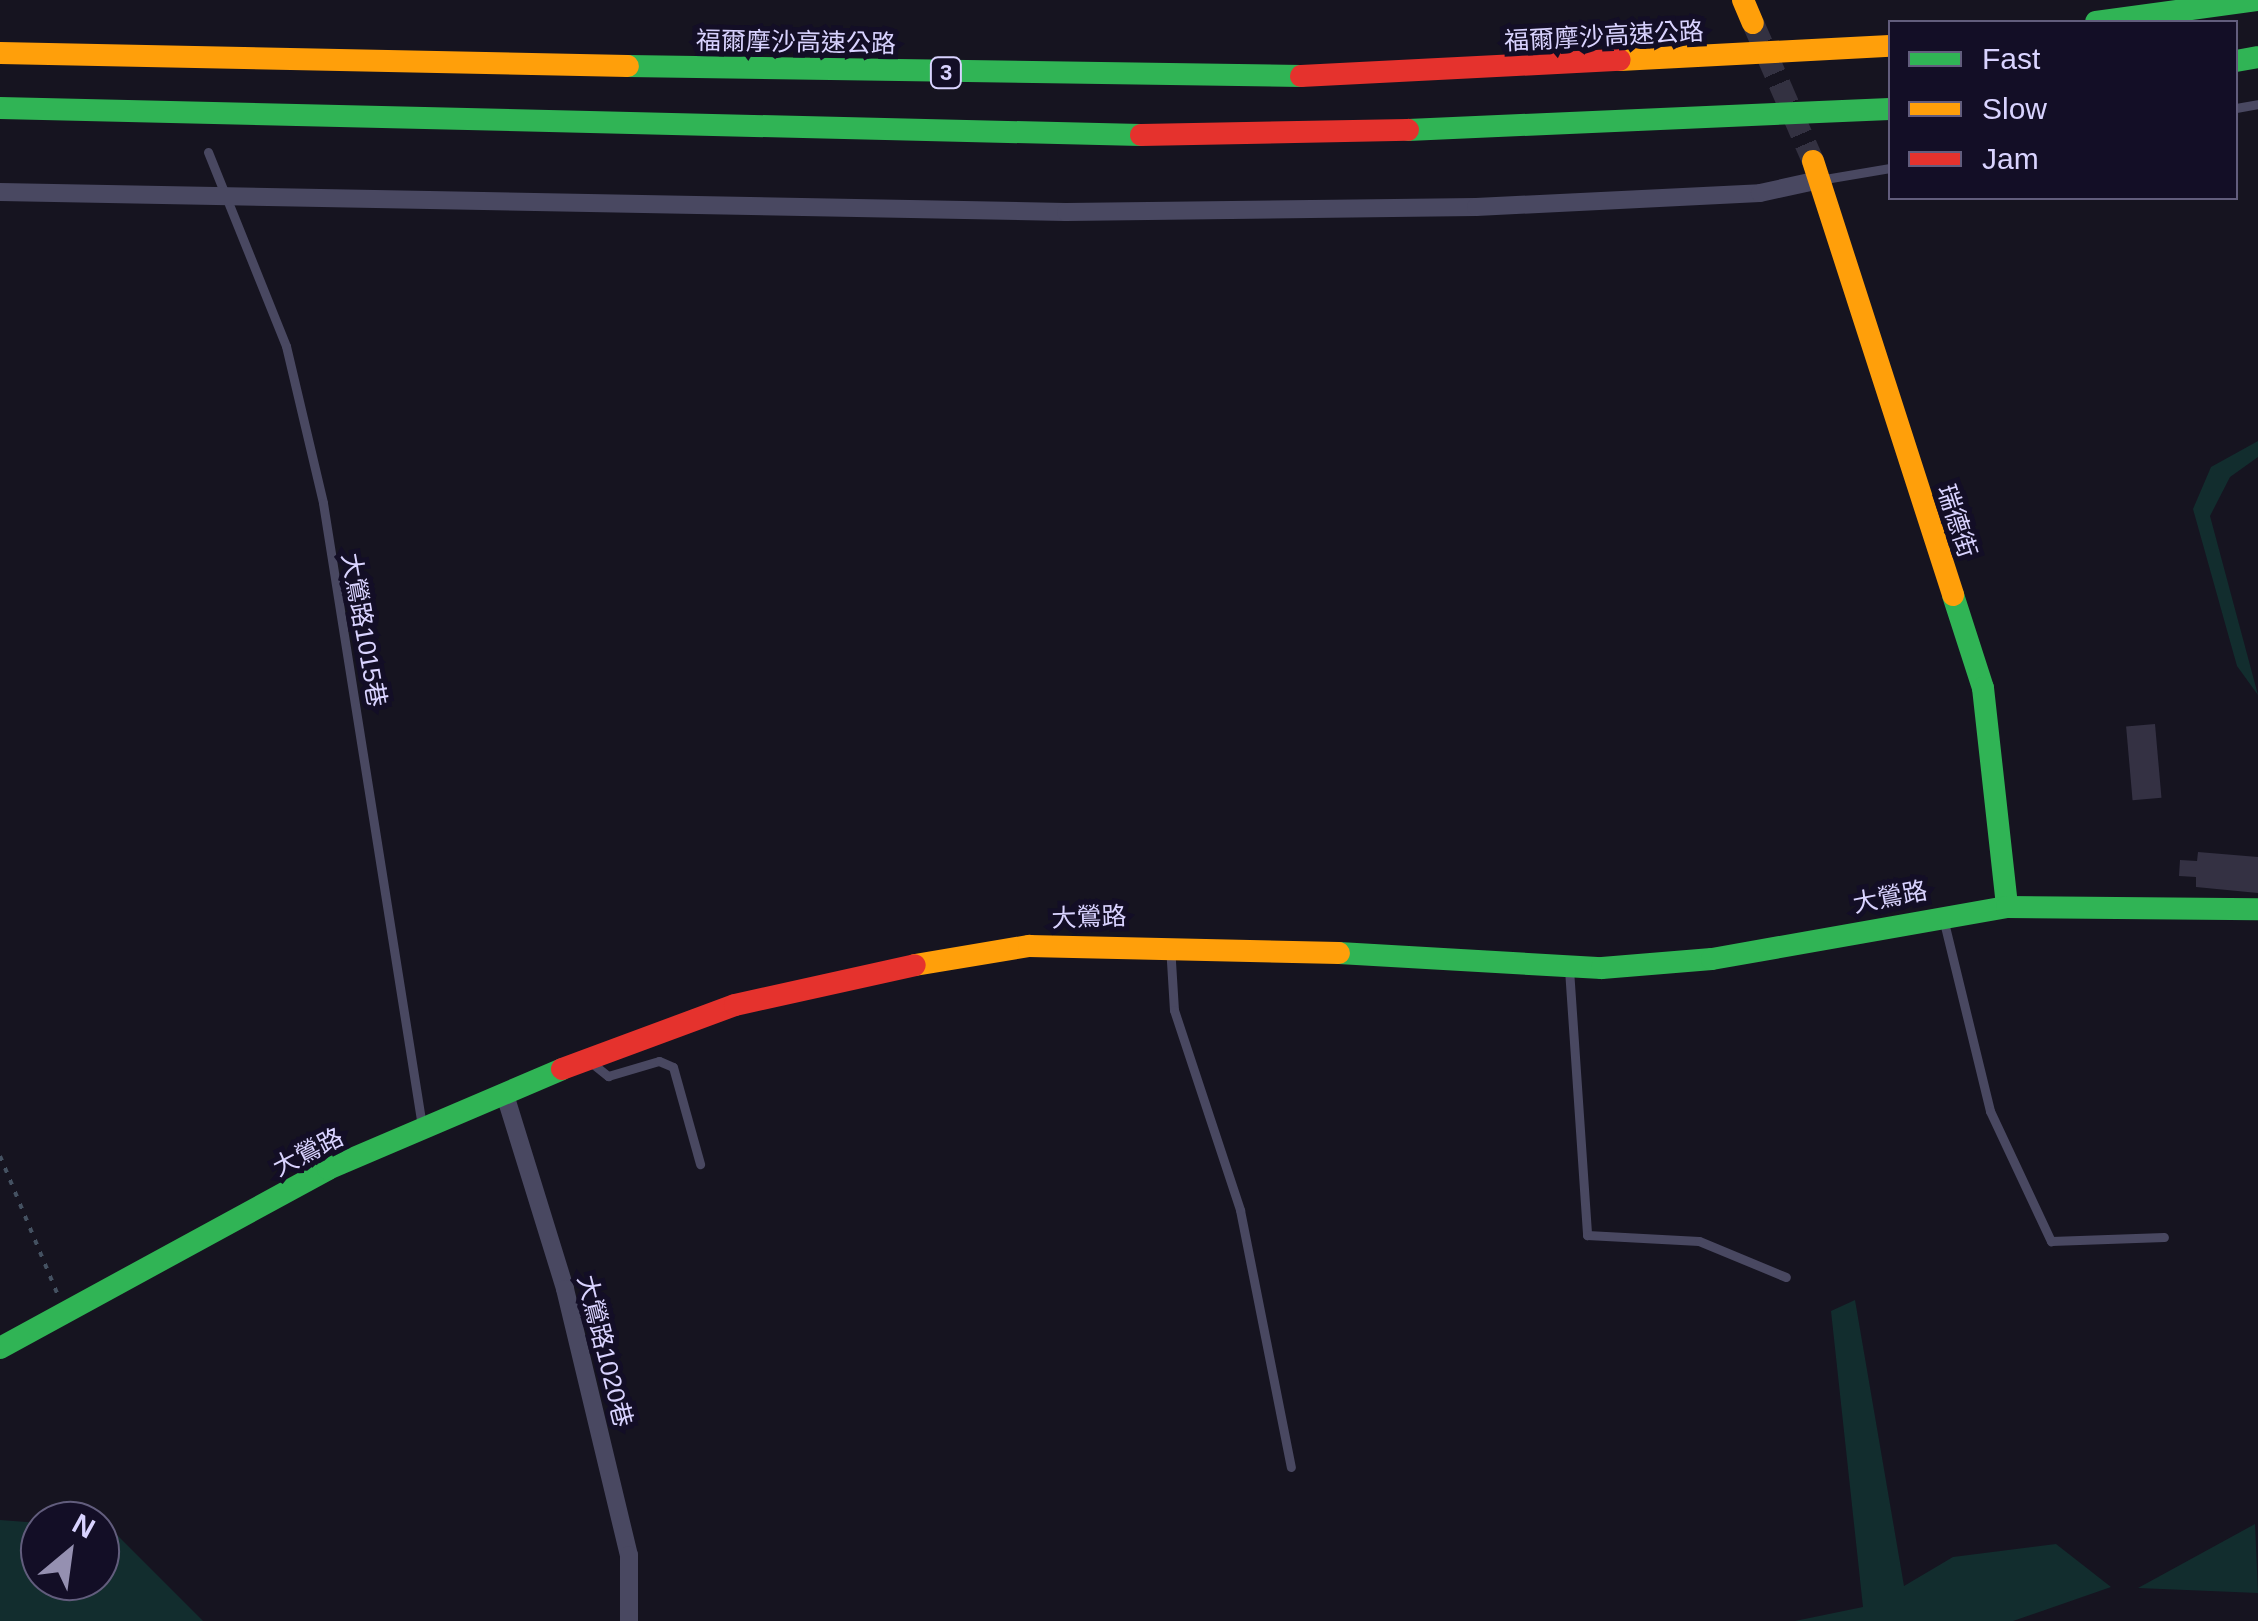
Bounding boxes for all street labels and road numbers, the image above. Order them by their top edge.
street label: 福爾摩沙高速公路 [1503,16,1705,56]
street label: 福爾摩沙高速公路 [696,25,896,59]
road number: 3 [928,56,964,90]
street label: 瑞德街 [1931,481,1983,561]
street label: 大鶯路1015巷 [336,551,392,709]
street label: 大鶯路 [1850,875,1930,919]
street label: 大鶯路 [1051,901,1127,933]
street label: 大鶯路 [268,1122,348,1182]
street label: 大鶯路1020巷 [572,1272,638,1430]

